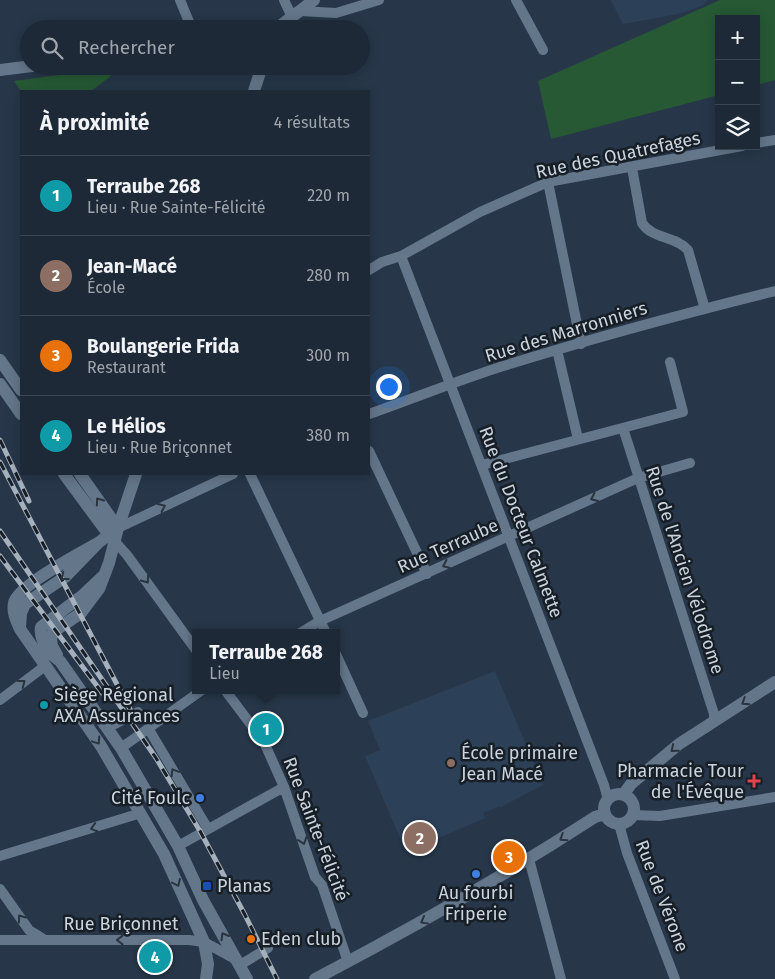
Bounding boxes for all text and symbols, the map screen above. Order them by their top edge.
map controls [715,15,760,150]
button: + [715,15,760,60]
search box [20,20,370,75]
icon: search [38,34,66,62]
text: Rechercher [78,36,175,59]
button: − [715,60,760,105]
button: layers [715,105,760,150]
text: À proximité [40,110,149,136]
text: 4 résultats [274,113,350,132]
street label: Rue des Quatrefages [534,127,702,183]
text: Terraube 268 [87,175,200,198]
text: 1 [52,186,60,205]
text: 220 m [307,186,350,205]
text: Lieu · Rue Sainte-Félicité [87,198,265,217]
text: Jean-Macé [87,255,177,278]
text: 2 [52,266,60,285]
text: 280 m [306,266,350,285]
text: École [87,278,125,297]
street label: Rue des Marronniers [482,297,650,367]
text: Boulangerie Frida [87,335,240,358]
text: 3 [52,346,60,365]
text: 300 m [306,346,350,365]
text: Restaurant [87,358,166,377]
your location [376,374,402,400]
text: Le Hélios [87,415,166,438]
street label: Rue du Docteur Calmette [474,423,568,621]
text: 4 [51,426,61,445]
text: 380 m [306,426,350,445]
text: Lieu · Rue Briçonnet [87,438,232,457]
street label: Rue de l'Ancien Vélodrome [641,463,729,677]
one-way arrow [590,492,599,503]
one-way arrow [96,497,105,506]
one-way arrow [157,503,166,513]
street label: Rue Terraube [394,514,502,578]
one-way arrow [442,559,451,570]
one-way arrow [60,571,69,580]
one-way arrow [140,574,148,583]
popup [192,629,340,694]
text: Terraube 268 [209,641,323,664]
text: Lieu [209,664,240,683]
one-way arrow [16,681,25,689]
place label: Siège Régional AXA Assurances [54,684,180,727]
one-way arrow [741,695,750,705]
marker: Siège Régional AXA Assurances [38,699,50,711]
pin: 1 [250,710,282,748]
one-way arrow [91,735,100,745]
place label: École primaire Jean Macé [461,741,578,785]
one-way arrow [670,743,679,752]
street label: Rue Sainte-Félicité [278,754,354,904]
marker: École primaire Jean Macé [445,757,457,769]
place label: Pharmacie Tour de l'Évêque [617,760,744,803]
one-way arrow [171,769,181,778]
marker: Pharmacie Tour de l'Évêque [748,775,760,787]
place label: Cité Foulc [111,787,190,809]
marker: Cité Foulc [194,792,206,804]
pin: 2 [404,819,436,857]
one-way arrow [91,822,99,832]
one-way arrow [559,831,568,841]
one-way arrow [297,837,307,845]
street label: Rue de Vérone [631,837,693,955]
pin: 3 [493,838,525,876]
marker: Au fourbi Friperie [470,868,482,880]
place label: Planas [217,875,271,897]
one-way arrow [170,877,180,886]
marker: Planas [201,880,213,892]
place label: Au fourbi Friperie [438,882,514,925]
street label: Rue Briçonnet [63,913,179,935]
one-way arrow [18,915,26,924]
one-way arrow [420,915,429,925]
place label: Eden club [261,928,341,950]
one-way arrow [220,933,230,942]
marker: Eden club [245,933,257,945]
one-way arrow [116,935,124,945]
pin: 4 [139,938,171,976]

